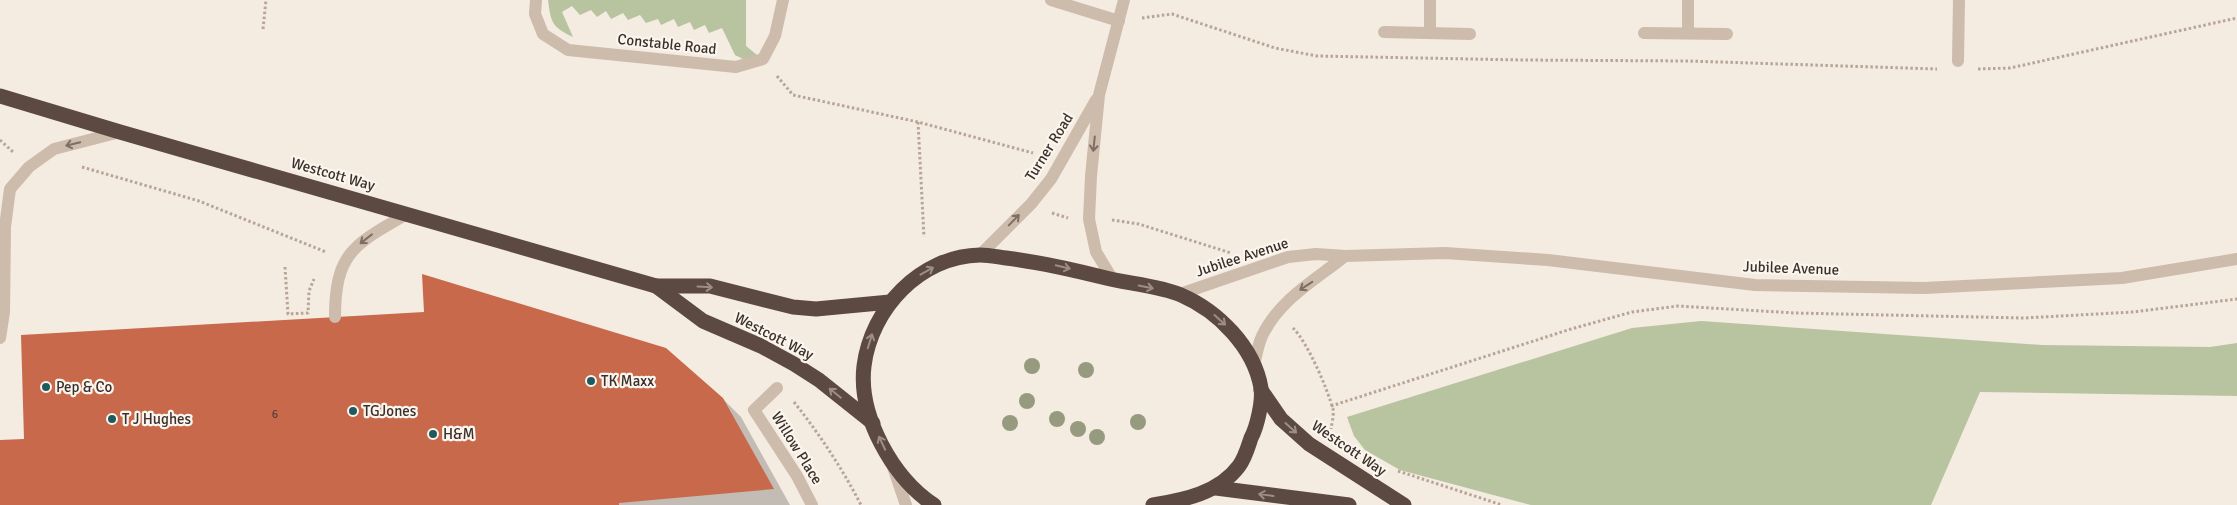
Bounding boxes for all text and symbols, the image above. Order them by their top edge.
street label: Constable Road [617,30,717,58]
street label: Turner Road [1021,110,1077,184]
one-way arrow [1089,135,1099,151]
one-way arrow [65,140,81,149]
street label: Westcott Way [289,153,377,195]
one-way arrow [1008,213,1020,226]
one-way arrow [359,234,372,245]
street label: Jubilee Avenue [1193,234,1291,280]
street label: Jubilee Avenue [1743,257,1839,279]
one-way arrow [1054,263,1070,272]
one-way arrow [920,266,934,276]
one-way arrow [1299,281,1313,291]
one-way arrow [697,282,713,291]
one-way arrow [1138,283,1154,292]
street label: Westcott Way [731,308,817,364]
one-way arrow [1214,315,1227,326]
one-way arrow [866,334,875,350]
place label: TK Maxx [601,372,654,390]
marker: TK Maxx [585,375,597,387]
place label: Pep & Co [56,378,112,396]
marker: Pep & Co [40,381,52,393]
one-way arrow [828,387,841,398]
place label: TGJones [363,402,417,420]
marker: TGJones [347,405,359,417]
house number: 6 [272,407,278,422]
street label: Willow Place [768,408,826,488]
place label: T J Hughes [122,410,192,428]
marker: T J Hughes [106,413,118,425]
street label: Westcott Way [1308,416,1390,480]
one-way arrow [1285,422,1298,434]
place label: H&M [443,425,475,443]
marker: H&M [427,428,439,440]
one-way arrow [877,436,886,451]
one-way arrow [1258,490,1274,500]

